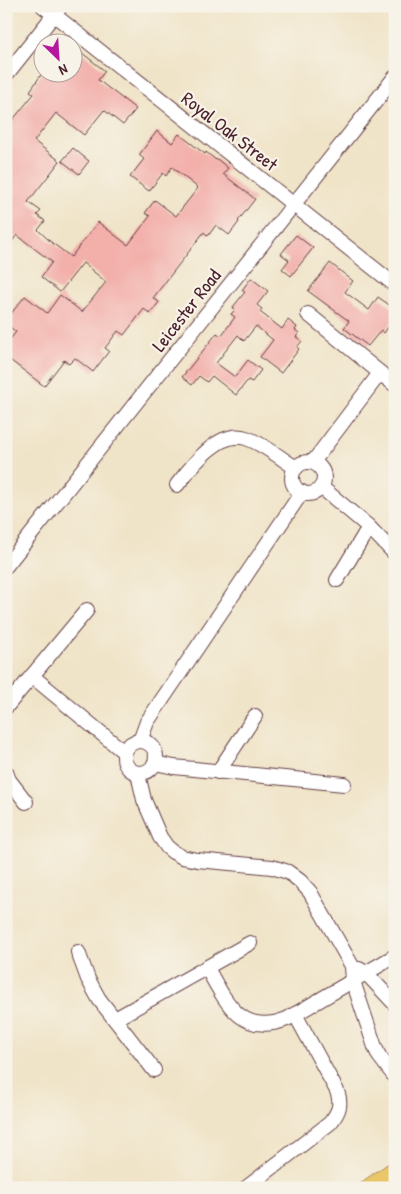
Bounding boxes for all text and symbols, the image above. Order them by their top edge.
north arrow [32,32,82,82]
text: N [56,60,71,81]
street label: Royal Oak Street [176,85,284,177]
street label: Leicester Road [146,263,227,357]

